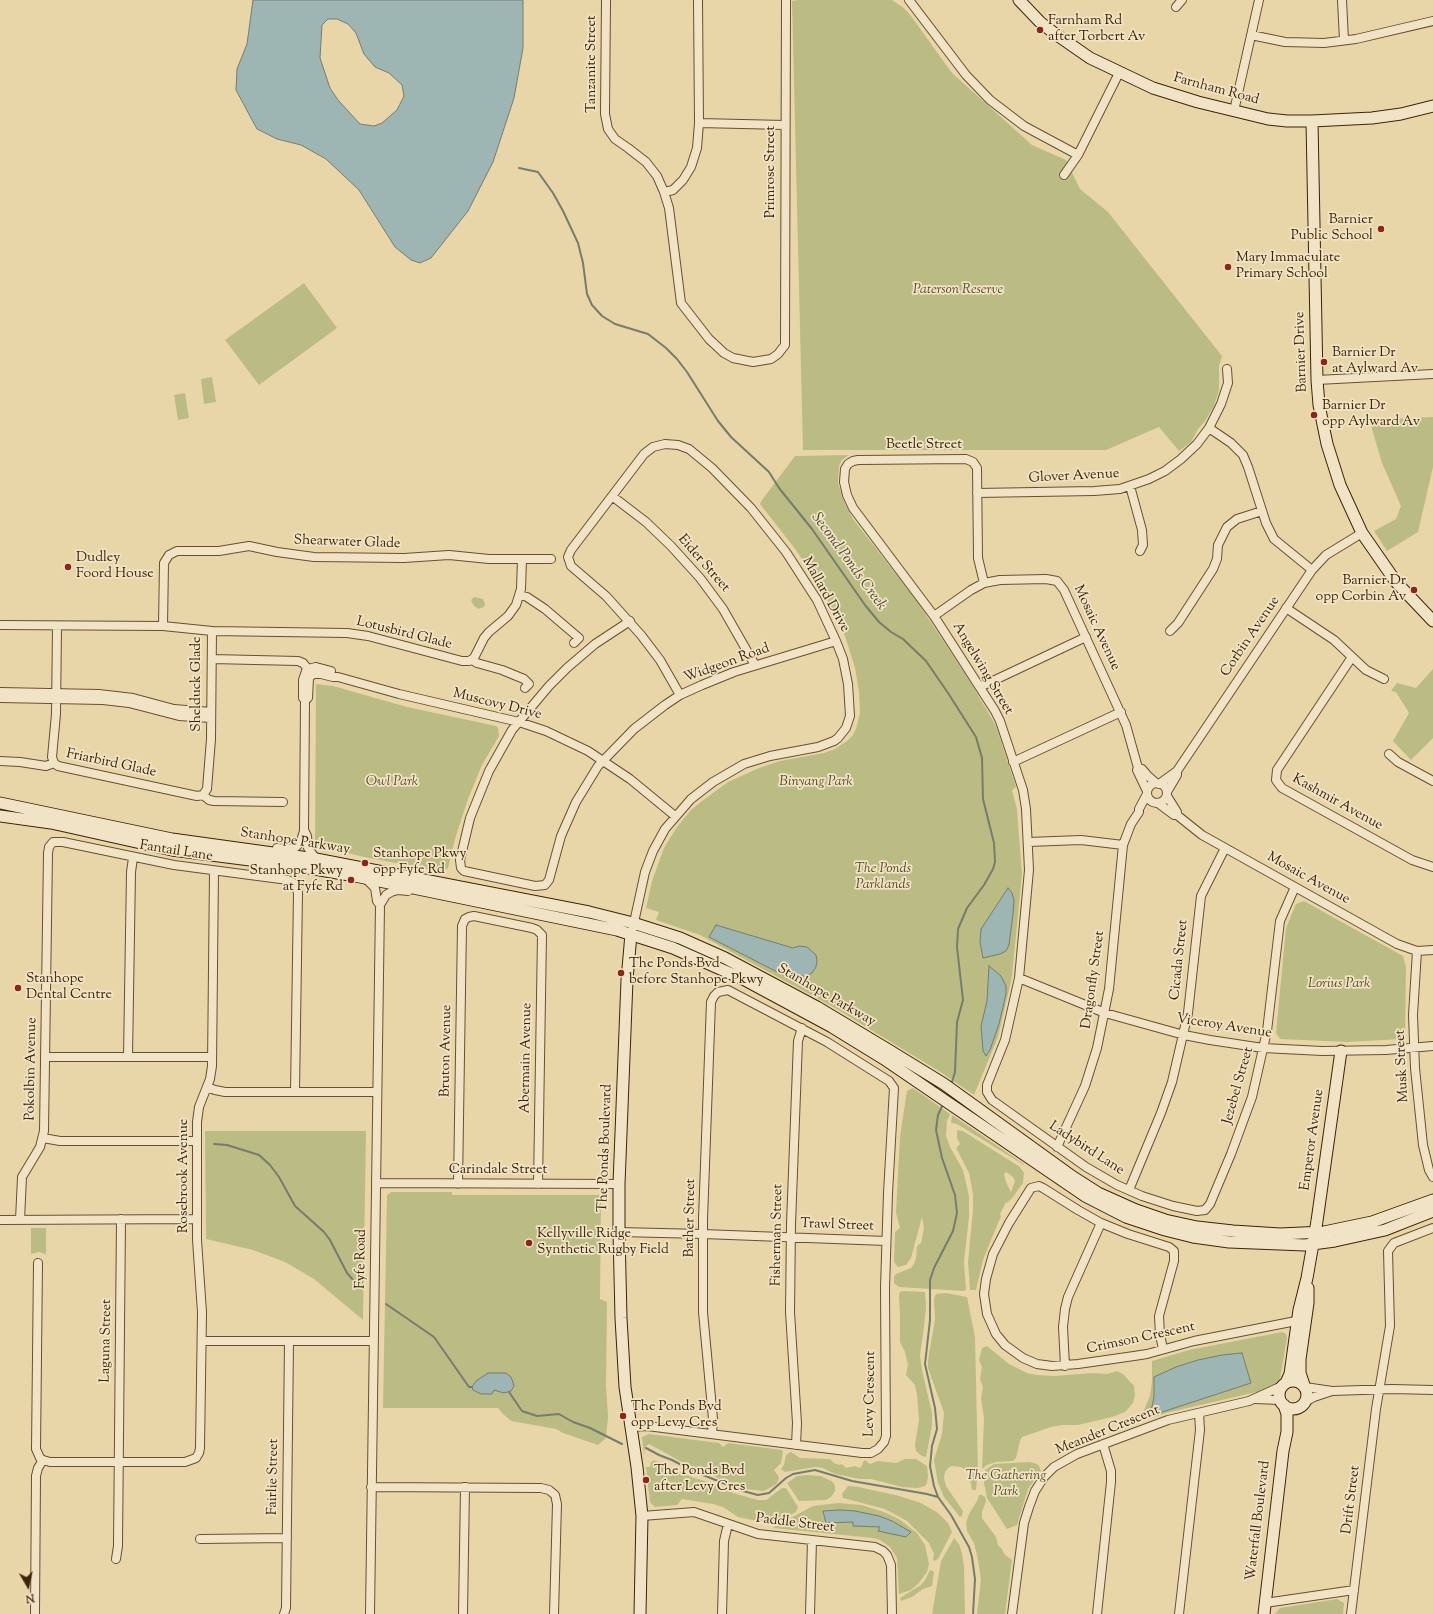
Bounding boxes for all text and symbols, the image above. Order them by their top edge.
place label: Farnham Rd after Torbert Av [1048,14,1145,46]
street label: Tanzanite Street [585,15,601,113]
marker: Farnham Rd after Torbert Av [1035,25,1045,35]
street label: Farnham Road [1171,70,1261,110]
street label: Primrose Street [764,126,780,218]
place label: Barnier Public School [1291,213,1373,246]
marker: Barnier Public School [1376,224,1386,234]
place label: Mary Immaculate Primary School [1236,251,1340,284]
marker: Mary Immaculate Primary School [1223,262,1233,272]
park label: Paterson Reserve [913,283,1003,299]
street label: Barnier Drive [1292,311,1312,393]
place label: Barnier Dr at Aylward Av [1332,346,1418,378]
marker: Barnier Dr at Aylward Av [1319,357,1329,367]
place label: Barnier Dr opp Aylward Av [1322,399,1420,432]
marker: Barnier Dr opp Aylward Av [1309,410,1319,420]
street label: Beetle Street [886,438,962,454]
street label: Glover Avenue [1028,466,1120,488]
water label: Second Ponds Creek [807,510,889,614]
street label: Eider Street [673,532,733,596]
street label: Shearwater Glade [293,533,401,553]
place label: Dudley Foord House [76,551,154,584]
street label: Mallard Drive [797,555,853,635]
marker: Dudley Foord House [63,562,73,572]
place label: Barnier Dr opp Corbin Av [1316,574,1406,606]
street label: Mosaic Avenue [1069,583,1123,673]
marker: Barnier Dr opp Corbin Av [1409,585,1419,595]
street label: Corbin Avenue [1218,594,1284,680]
street label: Lotusbird Glade [354,614,454,654]
street label: Angelwing Street [948,620,1016,718]
street label: Shelduck Glade [190,636,206,732]
street label: Widgeon Road [682,641,772,687]
street label: Muscovy Drive [451,686,543,724]
street label: Friarbird Glade [64,746,158,782]
street label: Kashmir Avenue [1289,771,1385,835]
park label: Owl Park [366,775,418,791]
park label: Binyang Park [779,775,853,791]
street label: Stanhope Parkway [239,825,351,859]
street label: Fantail Lane [138,838,214,866]
place label: Stanhope Pkwy opp Fyfe Rd [373,847,466,880]
street label: Mosaic Avenue [1264,849,1352,909]
marker: Stanhope Pkwy opp Fyfe Rd [360,858,370,868]
park label: The Ponds Parklands [855,862,911,894]
place label: Stanhope Pkwy at Fyfe Rd [250,864,343,896]
marker: Stanhope Pkwy at Fyfe Rd [346,875,356,885]
street label: Cicada Street [1167,919,1193,1001]
street label: Dragonfly Street [1079,930,1109,1030]
place label: The Ponds Bvd before Stanhope Pkwy [629,957,764,990]
street label: Stanhope Parkway [774,961,878,1031]
marker: The Ponds Bvd before Stanhope Pkwy [616,968,626,978]
place label: Stanhope Dental Centre [26,972,112,1004]
park label: Lorius Park [1308,977,1370,993]
marker: Stanhope Dental Centre [13,983,23,993]
street label: Abermain Avenue [518,1003,536,1113]
street label: Bruton Avenue [438,1005,456,1097]
street label: Viceroy Avenue [1175,1011,1273,1043]
street label: Pokolbin Avenue [23,1017,41,1121]
street label: Musk Street [1393,1029,1413,1103]
street label: Jezebel Street [1220,1046,1258,1126]
street label: The Ponds Boulevard [595,1084,617,1212]
street label: Emperor Avenue [1298,1088,1328,1192]
street label: Ladybird Lane [1045,1118,1127,1180]
street label: Rosebrook Avenue [177,1119,193,1233]
street label: Carindale Street [449,1163,547,1179]
street label: Bather Street [682,1178,700,1258]
street label: Fisherman Street [769,1184,787,1286]
street label: Trawl Street [800,1216,874,1236]
place label: Kellyville Ridge Synthetic Rugby Field [537,1227,669,1260]
street label: Fyfe Road [353,1229,371,1289]
marker: Kellyville Ridge Synthetic Rugby Field [524,1238,534,1248]
street label: Laguna Street [98,1299,116,1383]
street label: Crimson Crescent [1085,1319,1197,1359]
street label: Levy Crescent [862,1351,880,1437]
place label: The Ponds Bvd opp Levy Cres [631,1400,722,1432]
street label: Meander Crescent [1054,1403,1162,1459]
marker: The Ponds Bvd opp Levy Cres [618,1411,628,1421]
street label: Fairlie Street [265,1439,283,1515]
street label: Waterfall Boulevard [1243,1460,1275,1582]
place label: The Ponds Bvd after Levy Cres [654,1464,745,1496]
street label: Drift Street [1339,1465,1365,1535]
park label: The Gathering Park [965,1469,1047,1502]
marker: The Ponds Bvd after Levy Cres [641,1475,651,1485]
street label: Paddle Street [755,1511,835,1537]
north arrow [8,1566,48,1606]
text: N [24,1589,35,1606]

